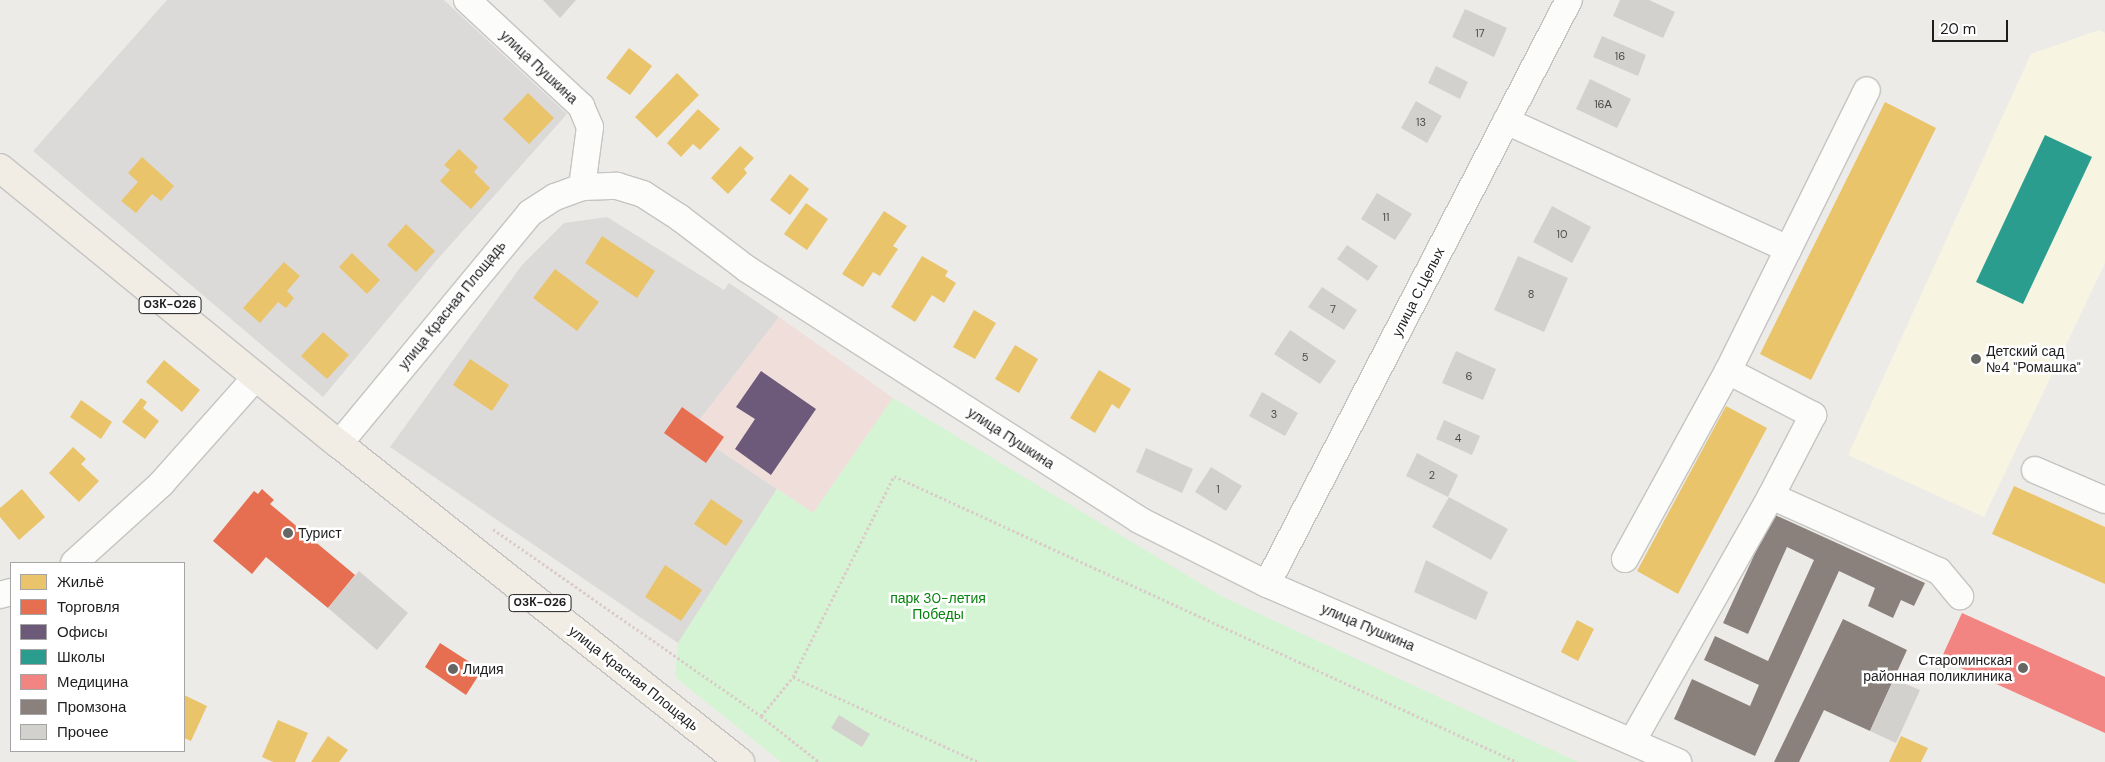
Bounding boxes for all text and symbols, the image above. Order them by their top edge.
scale bar [1935,10,2011,42]
text: 20 m [1940,19,1976,39]
house number: 17 [1475,26,1485,40]
street label: улица Пушкина [497,27,581,107]
house number: 16 [1615,49,1625,63]
house number: 16А [1594,97,1612,111]
house number: 13 [1416,115,1426,129]
house number: 11 [1383,210,1389,224]
house number: 10 [1557,227,1567,241]
street label: улица Красная Площадь [395,237,509,373]
street label: улица С.Целых [1388,245,1448,339]
house number: 8 [1528,287,1534,301]
road number: 03К-026 [138,296,202,314]
house number: 7 [1330,302,1336,316]
place label: Детский сад №4 "Ромашка" [1986,343,2081,376]
house number: 5 [1302,350,1308,364]
marker: Детский сад №4 "Ромашка" [1970,353,1982,365]
house number: 6 [1466,369,1472,383]
street label: улица Пушкина [965,404,1057,472]
house number: 3 [1271,407,1277,421]
house number: 4 [1455,431,1461,445]
house number: 2 [1429,468,1435,482]
house number: 1 [1216,482,1220,496]
place label: Турист [298,525,342,541]
marker: Турист [282,527,294,539]
legend [10,562,185,752]
text: Жильё [57,572,104,592]
park label: парк 30-летия Победы [890,590,986,622]
road number: 03К-026 [508,594,572,612]
text: Торговля [57,597,120,617]
street label: улица Пушкина [1319,600,1417,654]
text: Офисы [57,622,108,642]
street label: улица Красная Площадь [566,622,702,734]
text: Школы [57,647,105,667]
place label: Староминская районная поликлиника [1863,652,2012,684]
place label: Лидия [463,661,504,677]
marker: Староминская районная поликлиника [2016,661,2030,675]
marker: Лидия [447,663,459,675]
text: Медицина [57,672,128,692]
text: Промзона [57,697,126,717]
text: Прочее [57,722,109,742]

